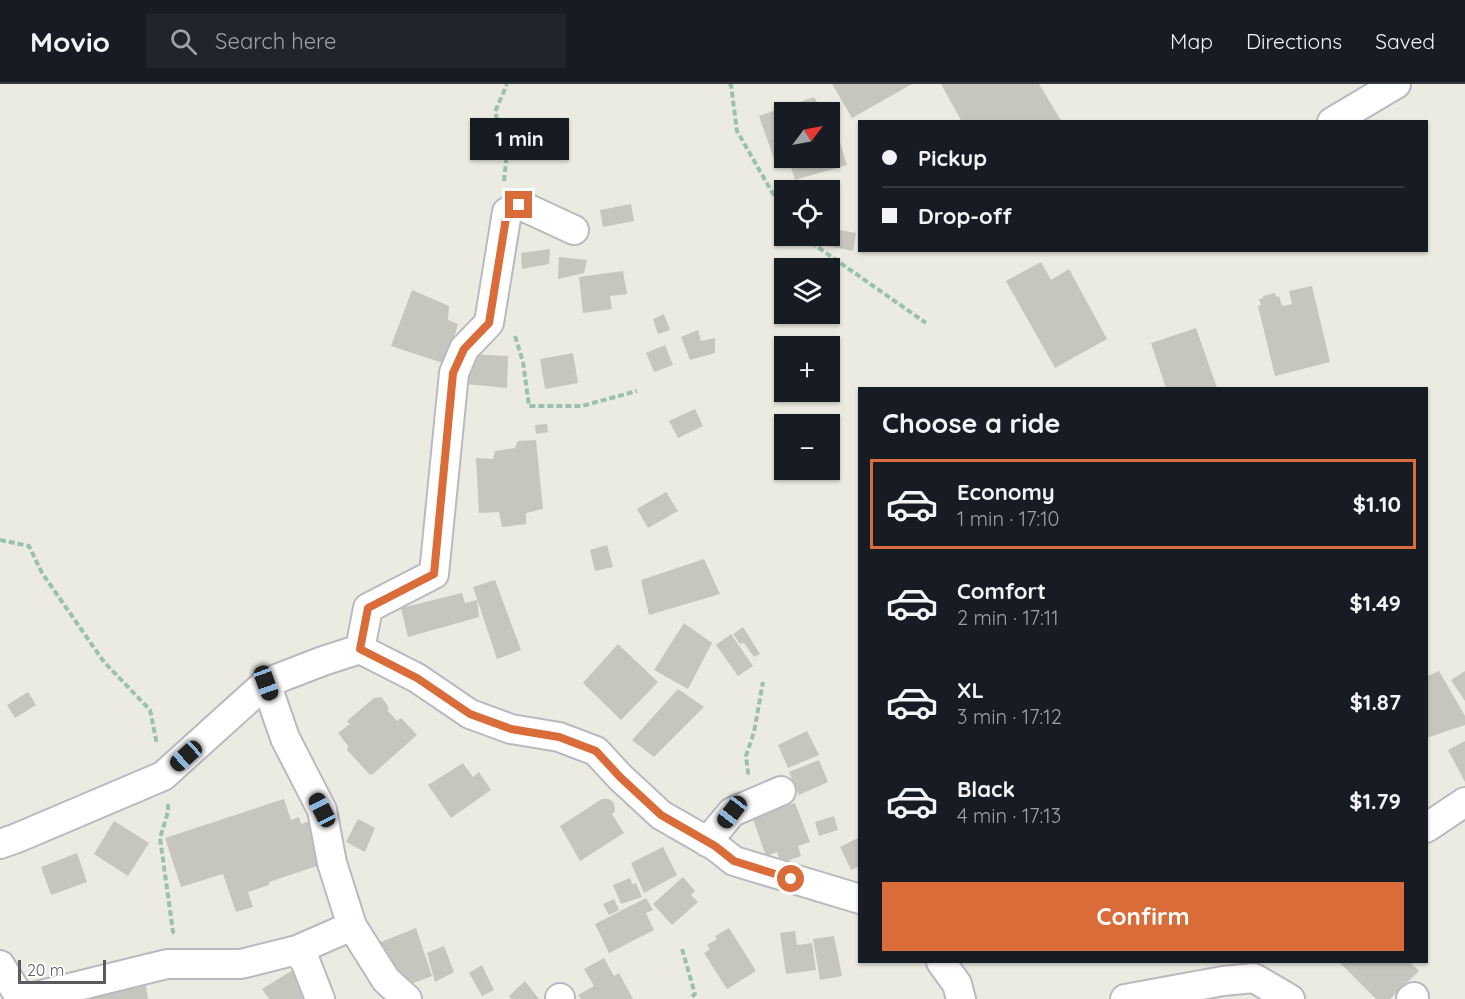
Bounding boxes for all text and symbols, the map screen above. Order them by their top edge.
search box [146,14,566,68]
text: Movio [30,24,110,59]
icon: search [167,25,200,58]
text: Search here [215,27,337,55]
text: Map [1170,28,1213,54]
text: Directions [1246,28,1342,54]
text: Saved [1375,28,1435,54]
north arrow [774,102,840,168]
map controls [774,102,840,480]
callout: 1 min [470,118,568,160]
text: 1 min [495,126,544,151]
text: Pickup [918,144,987,172]
button: locate [774,180,840,246]
route end [505,191,532,218]
text: Drop-off [918,202,1012,230]
button: layers [774,258,840,324]
button: + [774,336,840,402]
text: Choose a ride [882,406,1060,440]
button: − [774,414,840,480]
icon: car [885,477,939,531]
text: Economy [957,478,1055,506]
text: $1.10 [1353,490,1401,518]
text: 1 min · 17:10 [957,506,1059,531]
icon: car [885,576,939,630]
text: Comfort [957,577,1046,605]
text: $1.49 [1349,589,1401,617]
text: 2 min · 17:11 [957,605,1059,630]
car [251,663,281,703]
icon: car [885,675,939,729]
text: XL [957,676,984,704]
text: $1.87 [1350,688,1401,716]
text: 3 min · 17:12 [957,704,1062,729]
car [167,737,205,775]
icon: car [885,774,939,828]
text: Black [957,775,1015,803]
text: $1.79 [1349,787,1401,815]
car [306,790,338,830]
car [714,792,750,832]
text: 4 min · 17:13 [957,803,1061,828]
route start [777,865,804,892]
button: Confirm [882,882,1404,951]
scale bar [18,957,106,984]
text: 20 m [27,960,64,980]

